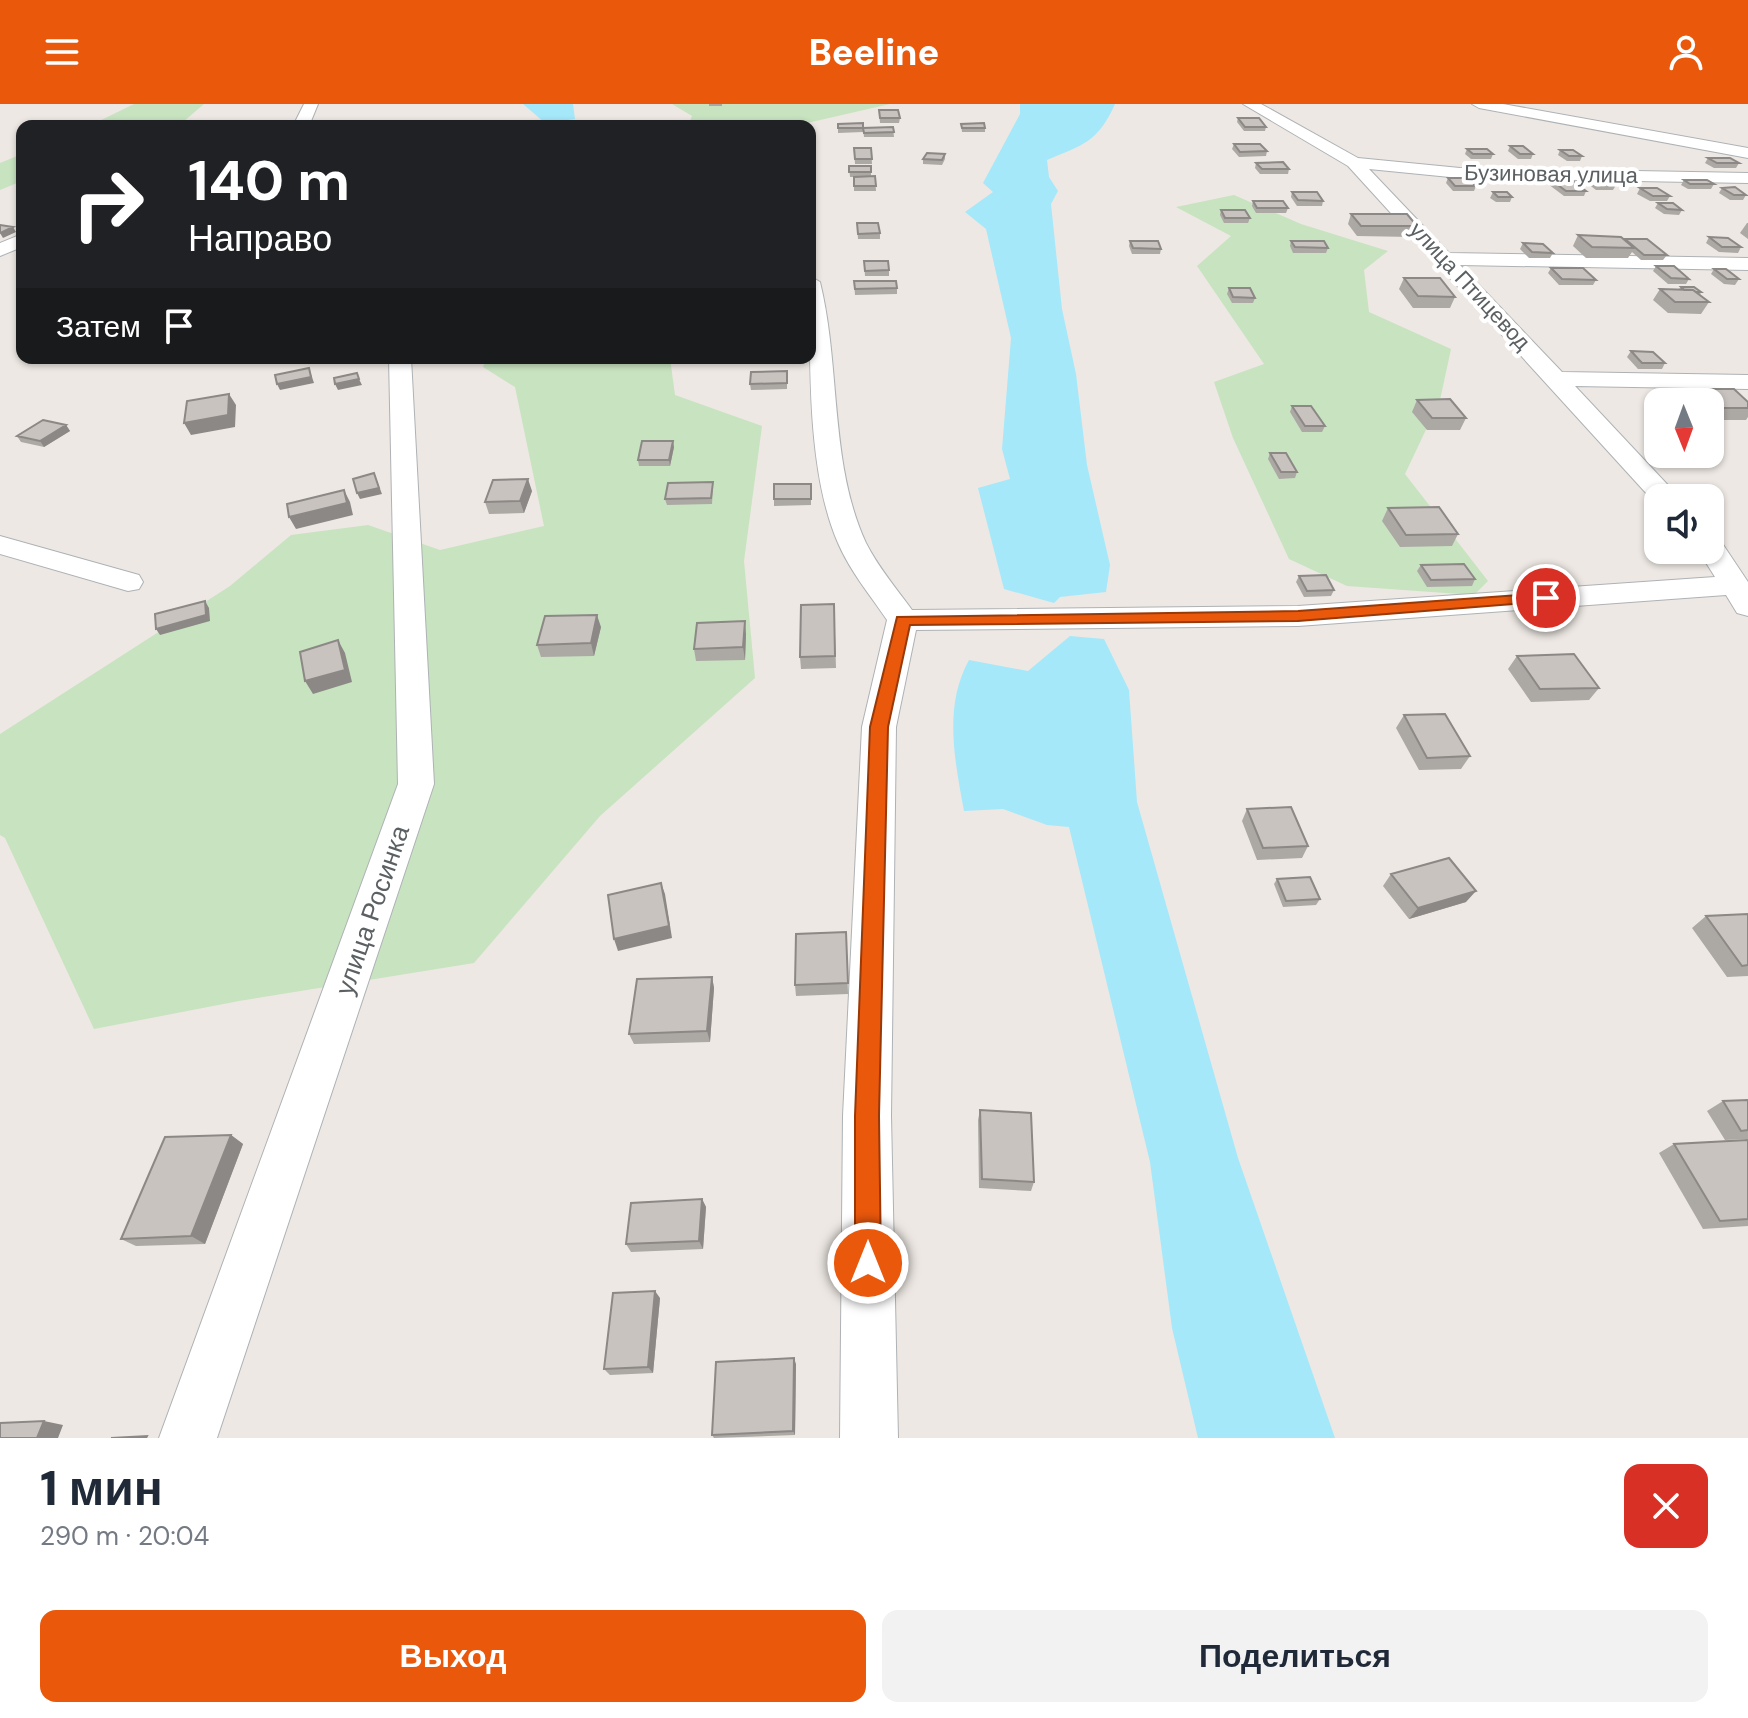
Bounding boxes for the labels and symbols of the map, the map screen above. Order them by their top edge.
street label: Бузиновая улица [1464,158,1639,190]
street label: улица Птицевод [1403,216,1537,356]
north arrow [1644,388,1724,468]
pin [1512,564,1580,632]
street label: улица Росинка [327,820,417,999]
position arrow [826,1221,910,1305]

